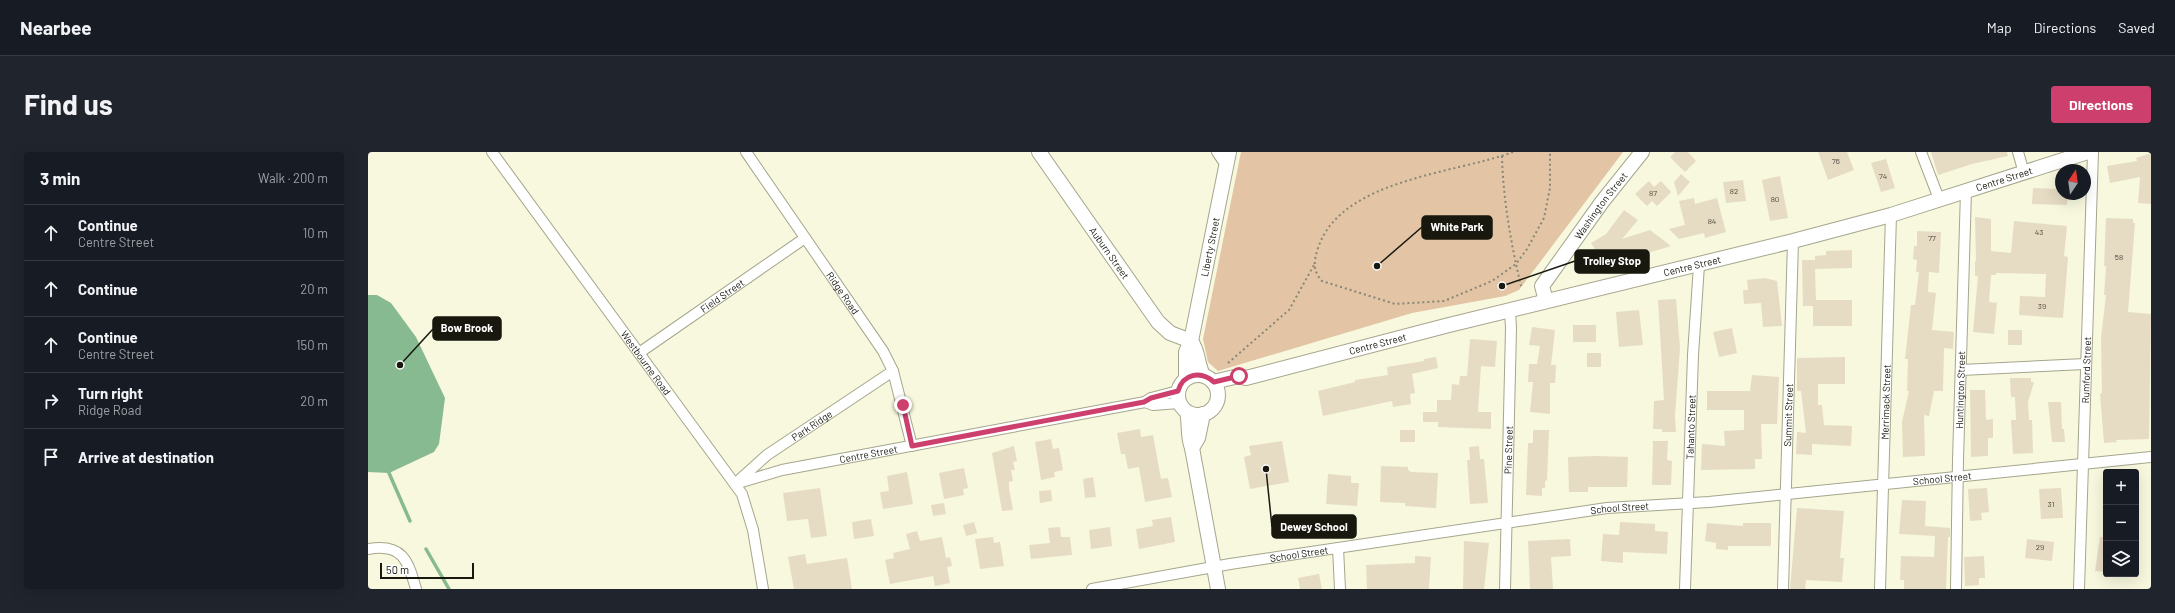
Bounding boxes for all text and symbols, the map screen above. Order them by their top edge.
text: Nearbee [20,16,92,39]
text: Map [1987,19,2012,36]
text: Directions [2034,19,2096,36]
text: Saved [2118,19,2155,36]
button: Directions [2051,86,2151,123]
text: Find us [24,87,113,121]
house number: 76 [1832,156,1840,166]
street label: Centre Street [1974,164,2034,193]
north arrow [2055,164,2091,200]
text: 3 min [40,168,80,188]
street label: Washington Street [1572,169,1630,241]
text: Walk · 200 m [258,170,328,186]
house number: 74 [1879,171,1887,181]
house number: 82 [1730,186,1738,196]
house number: 87 [1649,188,1657,198]
house number: 80 [1771,194,1779,204]
text: Continue [78,216,138,234]
street label: Liberty Street [1198,216,1222,278]
callout: White Park [1422,216,1492,239]
house number: 84 [1708,216,1716,226]
text: White Park [1430,220,1484,233]
icon: ahead [40,222,62,244]
street label: Auburn Street [1087,224,1132,281]
text: 10 m [303,225,328,241]
house number: 43 [2035,227,2043,237]
house number: 77 [1928,233,1936,243]
text: Centre Street [78,234,154,250]
callout: Trolley Stop [1575,250,1649,273]
house number: 58 [2115,252,2123,262]
street label: Centre Street [1662,253,1722,278]
text: Trolley Stop [1583,254,1641,267]
street label: Ridge Road [824,269,862,316]
street label: Field Street [698,276,747,315]
icon: ahead [40,278,62,300]
text: Continue [78,280,138,298]
text: 20 m [300,281,328,297]
house number: 39 [2038,301,2046,311]
callout: Bow Brook [433,317,501,340]
text: Bow Brook [441,321,493,334]
text: Continue [78,328,138,346]
street label: Westbourne Road [619,328,673,397]
street label: Centre Street [1348,330,1408,357]
icon: ahead [40,334,62,356]
street label: Rumford Street [2079,336,2093,404]
text: 150 m [296,337,328,353]
text: Centre Street [78,346,154,362]
street label: Huntington Street [1953,351,1967,429]
street label: Merrimack Street [1878,364,1893,440]
route start [1230,367,1248,385]
street label: Summit Street [1781,383,1795,447]
text: Turn right [78,384,143,402]
icon: right [40,390,62,412]
text: 20 m [300,393,328,409]
street label: Tahanto Street [1683,394,1698,460]
route end [894,396,912,414]
text: Ridge Road [78,402,142,418]
street label: Park Ridge [789,407,834,443]
street label: Pine Street [1502,425,1515,474]
street label: Centre Street [839,442,899,465]
icon: arrive [40,446,62,468]
text: Arrive at destination [78,448,214,466]
street label: School Street [1912,469,1973,487]
map controls [2103,469,2139,577]
button: + [2103,469,2139,505]
house number: 31 [2048,499,2055,509]
street label: School Street [1589,500,1650,516]
button: − [2103,505,2139,541]
callout: Dewey School [1272,515,1356,538]
text: Dewey School [1280,520,1348,533]
button: layers [2103,541,2139,577]
house number: 29 [2036,542,2044,552]
street label: School Street [1269,543,1329,564]
scale bar [380,561,474,580]
text: 50 m [386,563,409,576]

